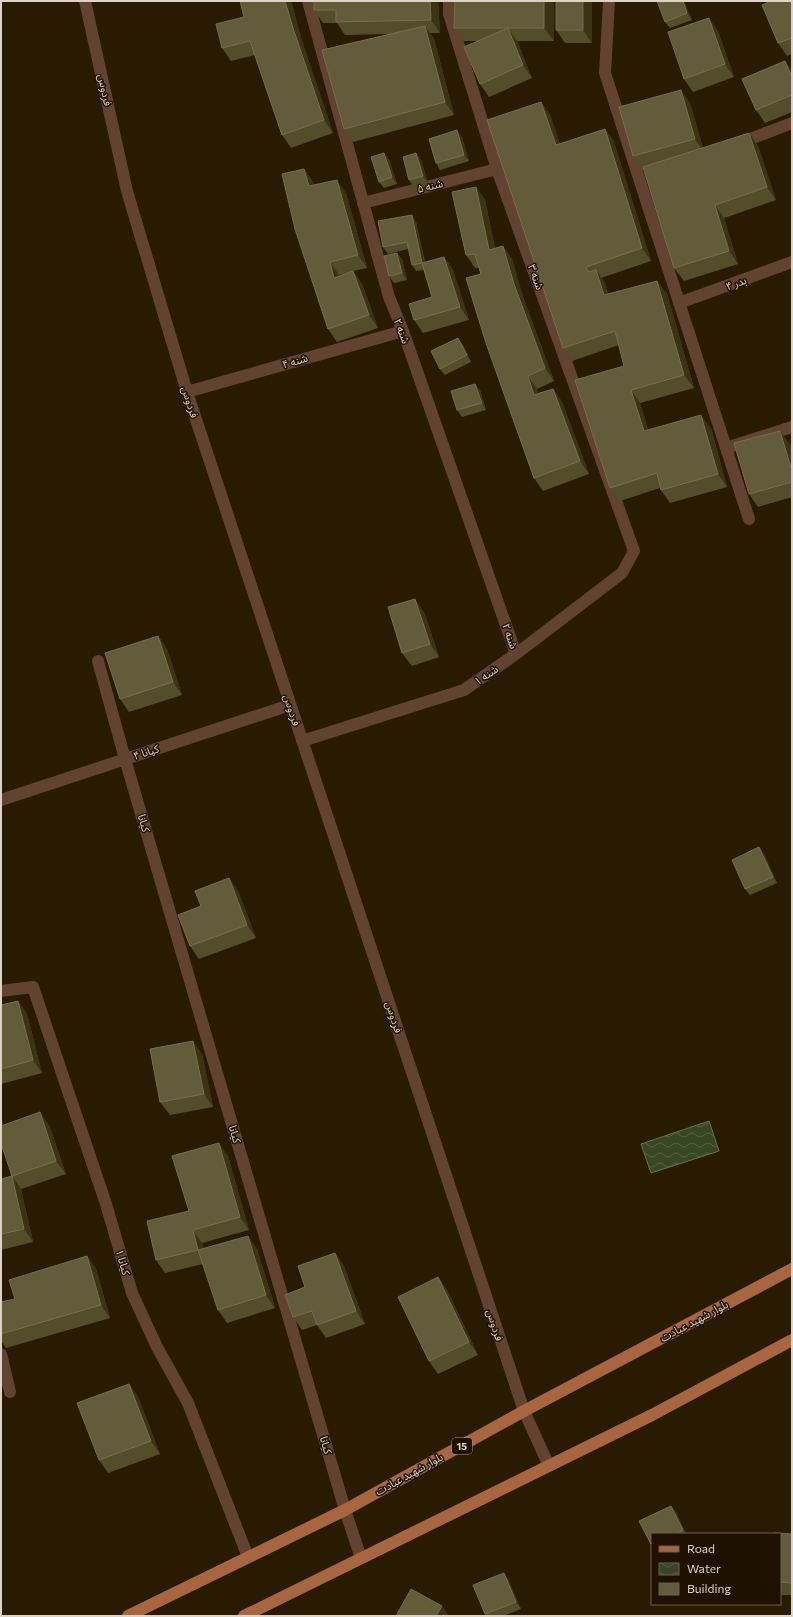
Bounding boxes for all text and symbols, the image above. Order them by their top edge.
street label: فردوس [95,73,115,107]
street label: شنه ۵ [416,176,444,195]
street label: شنه ۳ [526,262,547,292]
street label: بدر ۴ [724,273,748,293]
street label: شنه ۲ [392,316,413,346]
street label: شنه ۴ [280,351,310,370]
street label: فردوس [178,384,202,420]
street label: شنه ۲ [500,621,521,651]
street label: شنه ۱ [471,662,501,687]
street label: فردوس [280,692,304,728]
street label: کیانا ۴ [131,741,161,763]
street label: کیانا [135,812,153,834]
street label: فردوس [382,999,406,1035]
street label: کیانا [226,1123,244,1145]
street label: کیانا ۱ [113,1247,133,1277]
street label: بلوار شهید عبادت [658,1297,731,1345]
street label: فردوس [483,1307,507,1343]
street label: کیانا [317,1434,335,1456]
road number: 15 [452,1438,472,1454]
street label: بلوار شهید عبادت [373,1450,445,1498]
legend [651,1533,781,1605]
text: Road [687,1541,715,1555]
text: Water [687,1561,721,1575]
text: Building [687,1581,731,1595]

